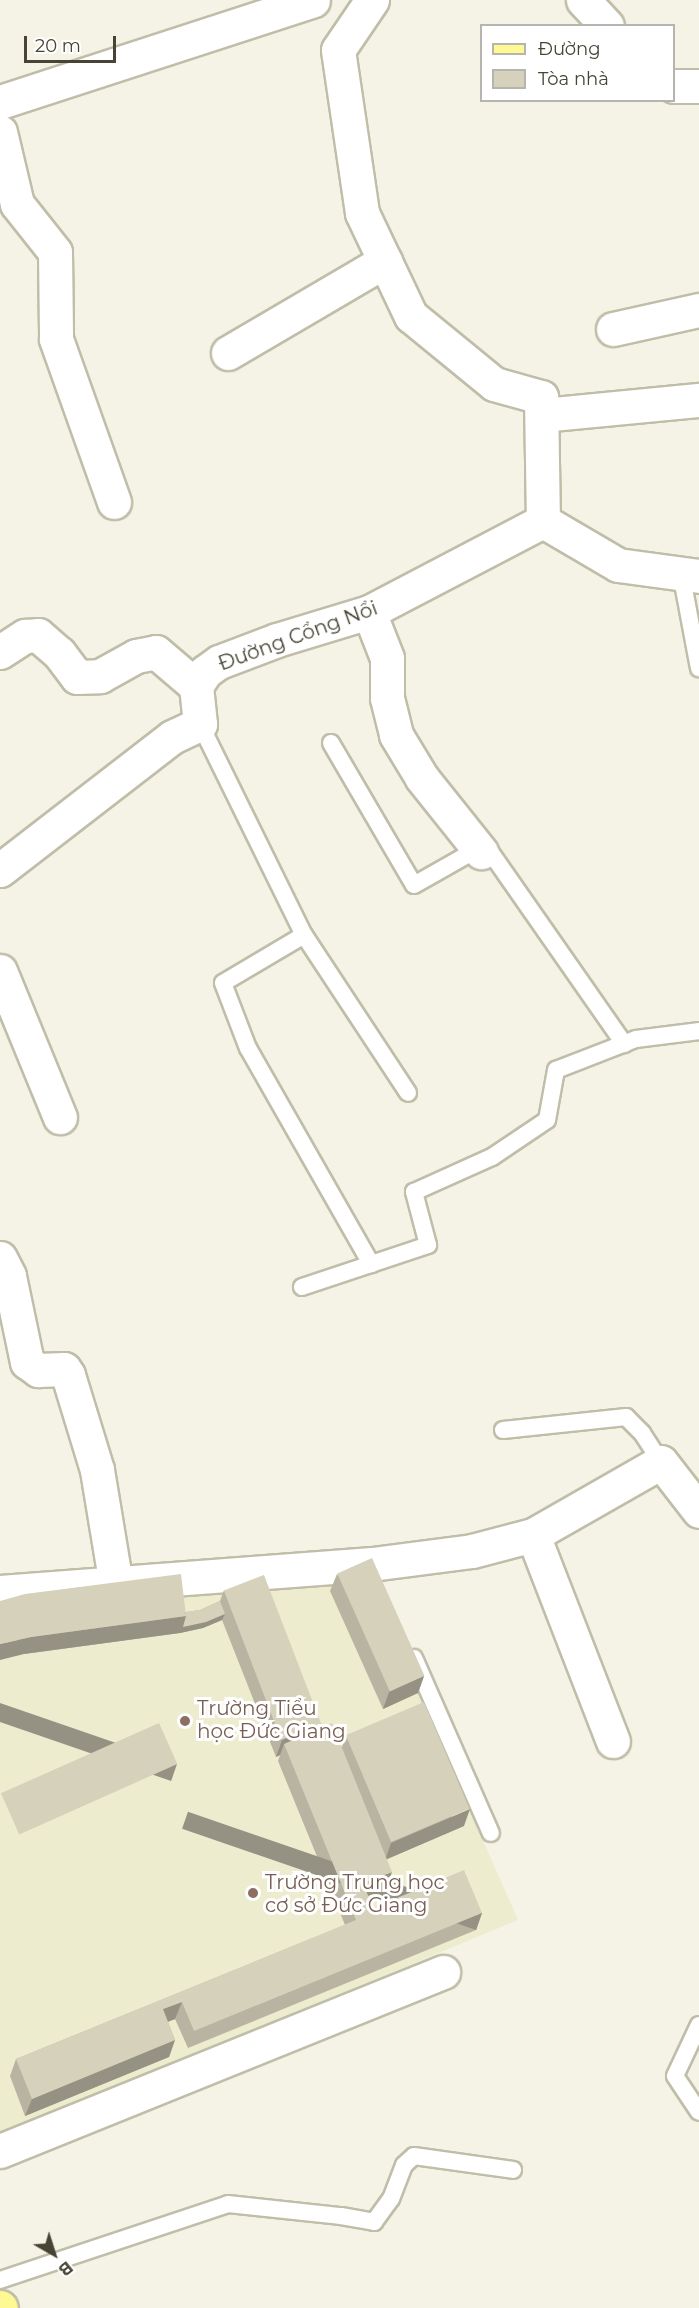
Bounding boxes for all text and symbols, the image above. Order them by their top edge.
scale bar [27,24,118,62]
legend [480,24,675,102]
text: 20 m [35,35,81,57]
text: Đường [538,38,601,60]
text: Tòa nhà [538,68,609,90]
street label: Đường Cổng Nổi [215,596,381,676]
place label: Trường Tiểu học Đức Giang [197,1697,346,1744]
marker: Trường Tiểu học Đức Giang [178,1714,192,1728]
place label: Trường Trung học cơ sở Đức Giang [265,1870,445,1917]
marker: Trường Trung học cơ sở Đức Giang [246,1886,260,1900]
north arrow [24,2224,84,2284]
text: B [55,2257,76,2280]

